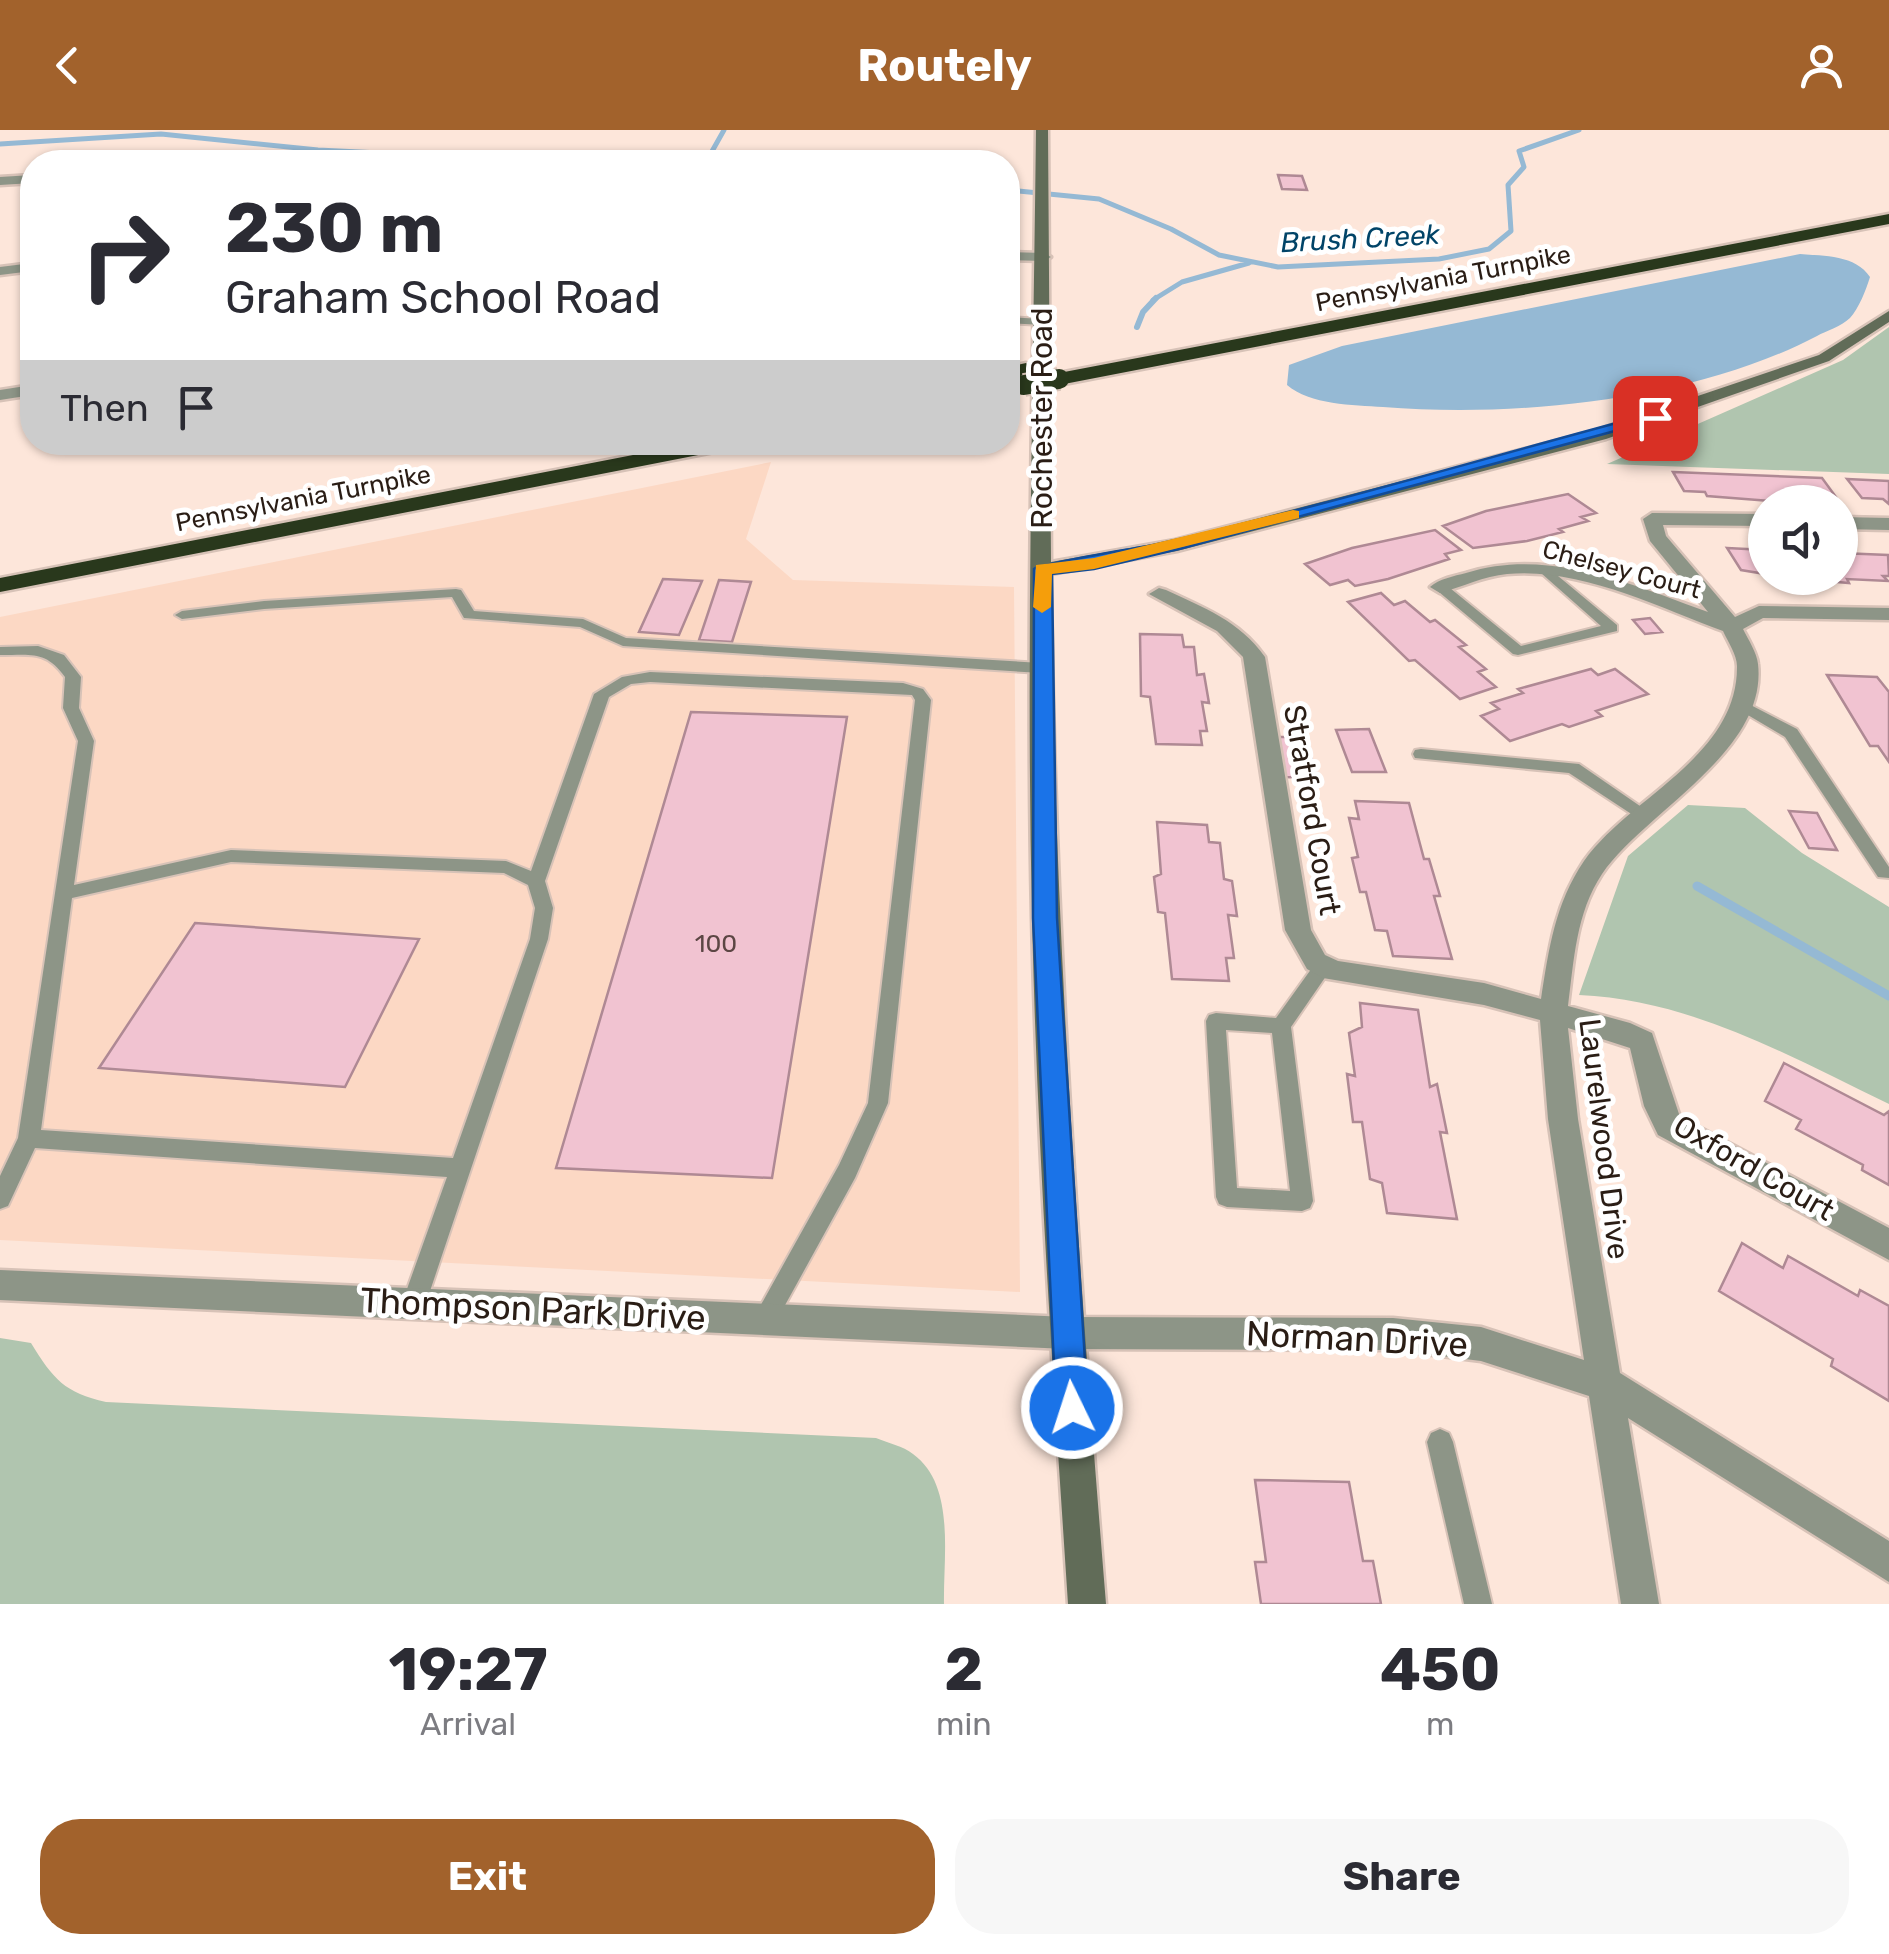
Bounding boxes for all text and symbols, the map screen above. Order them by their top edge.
icon: back [40,38,95,93]
icon: person [1794,38,1849,93]
text: Routely [857,39,1032,92]
text: 230 m [225,187,443,270]
icon: right [60,190,190,320]
water label: Brush Creek [1280,218,1441,259]
street label: Pennsylvania Turnpike [1313,240,1573,317]
text: Graham School Road [225,271,661,324]
street label: Rochester Road [1024,307,1060,529]
pin [1613,376,1698,461]
icon: arrive [169,380,224,435]
text: Then [60,385,149,431]
icon: arrive [1628,391,1683,446]
street label: Pennsylvania Turnpike [173,460,433,537]
map controls [1748,485,1858,595]
button: sound [1748,485,1858,595]
street label: Chelsey Court [1539,534,1704,605]
street label: Stratford Court [1276,702,1348,918]
house number: 100 [695,929,737,958]
street label: Laurelwood Drive [1571,1017,1637,1261]
street label: Oxford Court [1667,1108,1841,1229]
street label: Thompson Park Drive [359,1279,707,1339]
street label: Norman Drive [1245,1312,1469,1366]
position arrow [1020,1356,1124,1460]
text: 19:27 [388,1634,548,1705]
text: 2 [944,1634,983,1705]
text: 450 [1380,1634,1501,1705]
text: Arrival [420,1705,516,1743]
text: min [936,1705,992,1743]
text: m [1426,1705,1455,1743]
button: Exit [40,1819,935,1934]
button: Share [955,1819,1849,1934]

